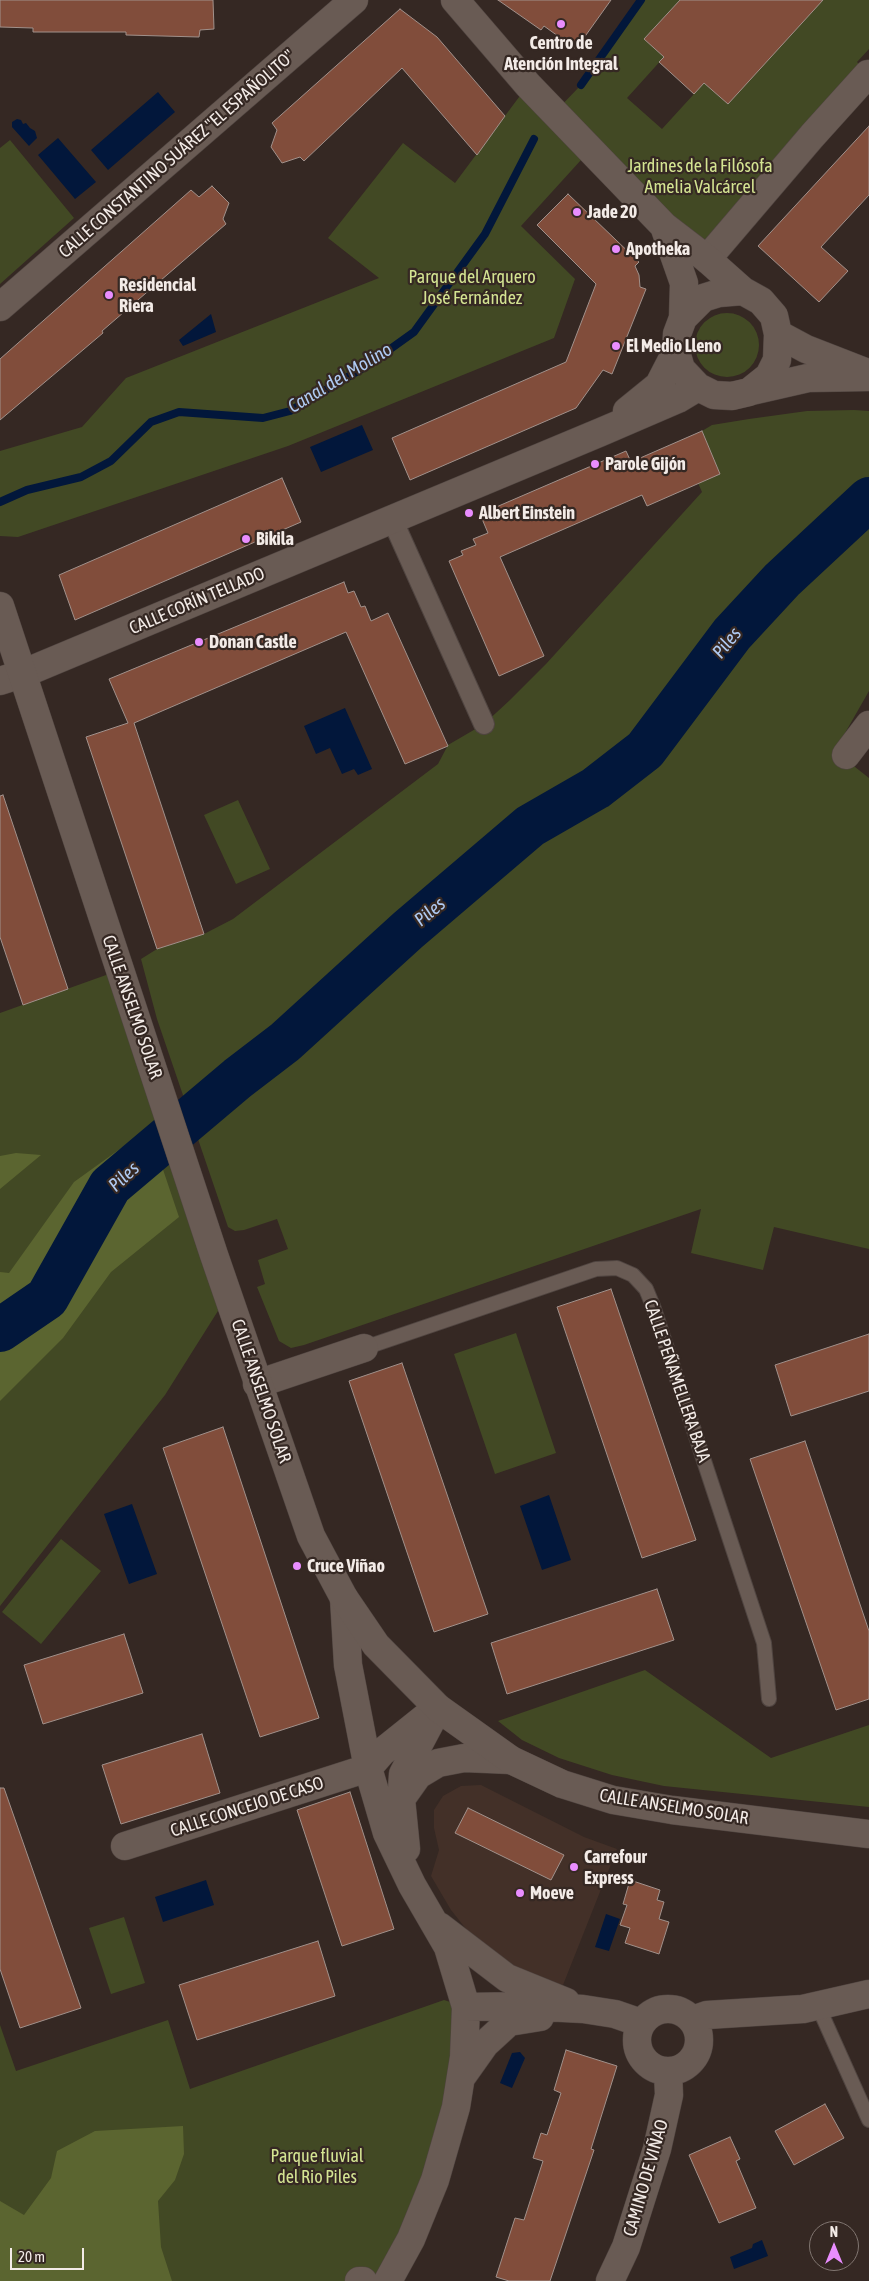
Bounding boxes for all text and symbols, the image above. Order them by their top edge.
marker: Centro de Atención Integral [555,18,567,30]
place label: Centro de Atención Integral [504,32,618,74]
street label: CALLE CONSTANTINO SUÁREZ "EL ESPAÑOLITO" [54,45,300,263]
park label: Jardines de la Filósofa Amelia Valcárcel [627,155,773,198]
place label: Jade 20 [587,201,637,223]
marker: Jade 20 [571,206,583,218]
place label: Apotheka [626,238,690,260]
marker: Apotheka [610,243,622,255]
park label: Parque del Arquero José Fernández [408,266,536,308]
place label: Residencial Riera [119,274,196,316]
marker: Residencial Riera [103,289,115,301]
place label: El Medio Lleno [626,335,722,357]
water label: Canal del Molino [284,338,396,418]
marker: El Medio Lleno [610,340,622,352]
place label: Parole Gijón [605,453,686,475]
marker: Parole Gijón [589,458,601,470]
place label: Albert Einstein [479,502,575,524]
marker: Albert Einstein [463,507,475,519]
place label: Bikila [256,528,294,550]
marker: Bikila [240,533,252,545]
street label: CALLE CORÍN TELLADO [126,563,268,639]
water label: Piles [708,623,746,663]
place label: Donan Castle [209,631,297,653]
marker: Donan Castle [193,636,205,648]
water label: Piles [410,893,450,931]
street label: CALLE ANSELMO SOLAR [97,932,167,1082]
water label: Piles [104,1157,144,1197]
street label: CALLE PEÑAMELLERA BAJA [639,1297,715,1465]
street label: CALLE ANSELMO SOLAR [226,1316,296,1466]
place label: Cruce Viñao [307,1555,385,1577]
marker: Cruce Viñao [291,1560,303,1572]
street label: CALLE CONCEJO DE CASO [168,1772,326,1842]
street label: CALLE ANSELMO SOLAR [598,1785,750,1829]
place label: Carrefour Express [584,1846,647,1888]
marker: Carrefour Express [568,1861,580,1873]
place label: Moeve [530,1882,574,1904]
marker: Moeve [514,1887,526,1899]
street label: CAMINO DE VIÑAO [619,2117,673,2239]
park label: Parque fluvial del Rio Piles [270,2145,364,2188]
north arrow [809,2221,859,2271]
text: N [830,2224,838,2240]
scale bar [12,2238,86,2270]
text: 20 m [18,2248,45,2265]

